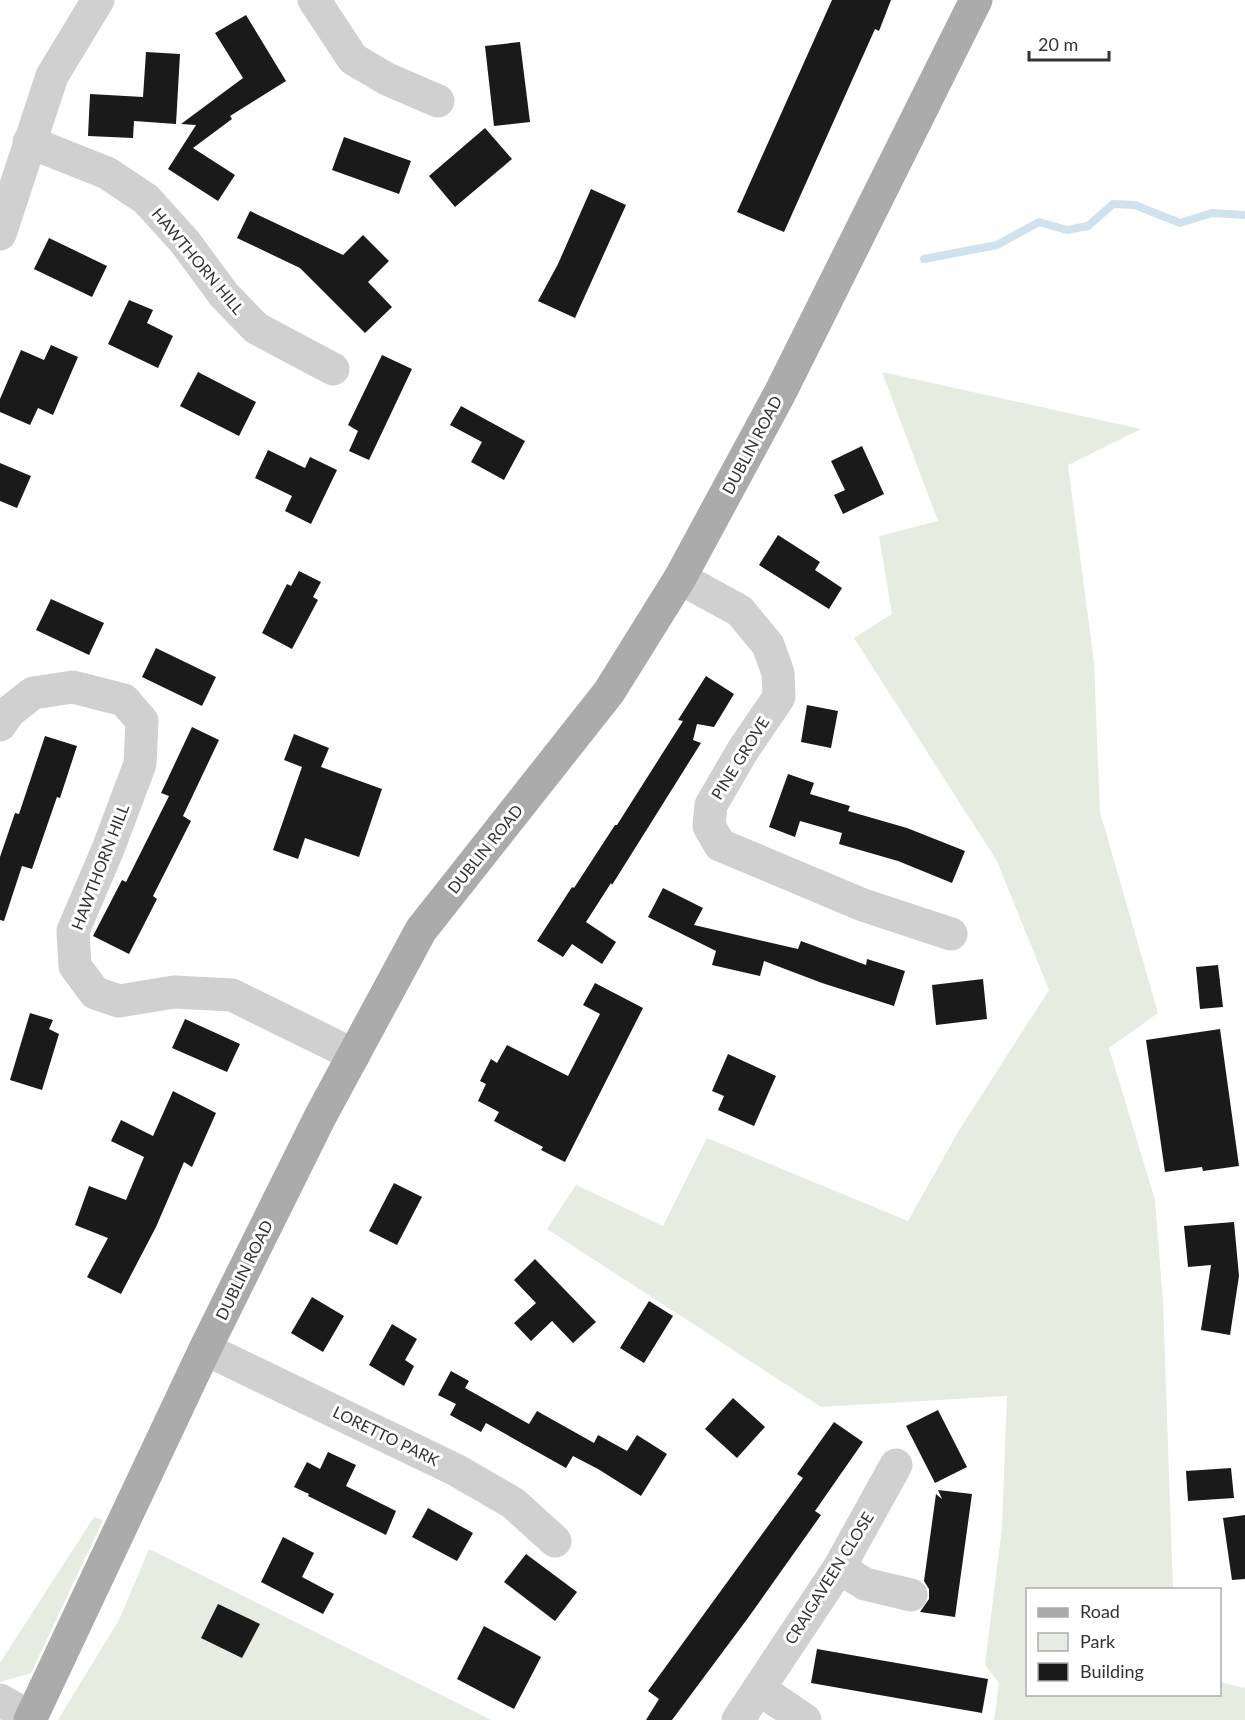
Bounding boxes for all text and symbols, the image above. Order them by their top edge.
scale bar [1029,24,1108,62]
text: 20 m [1038,33,1078,55]
street label: HAWTHORN HILL [148,204,248,318]
street label: DUBLIN ROAD [718,392,785,497]
street label: PINE GROVE [707,713,772,803]
street label: DUBLIN ROAD [443,800,526,897]
street label: HAWTHORN HILL [67,801,132,932]
street label: DUBLIN ROAD [211,1217,276,1323]
street label: LORETTO PARK [330,1402,443,1470]
street label: CRAIGAVEEN CLOSE [780,1508,877,1647]
legend [1026,1588,1221,1696]
text: Road [1080,1600,1120,1622]
text: Park [1080,1630,1116,1652]
text: Building [1080,1660,1144,1682]

